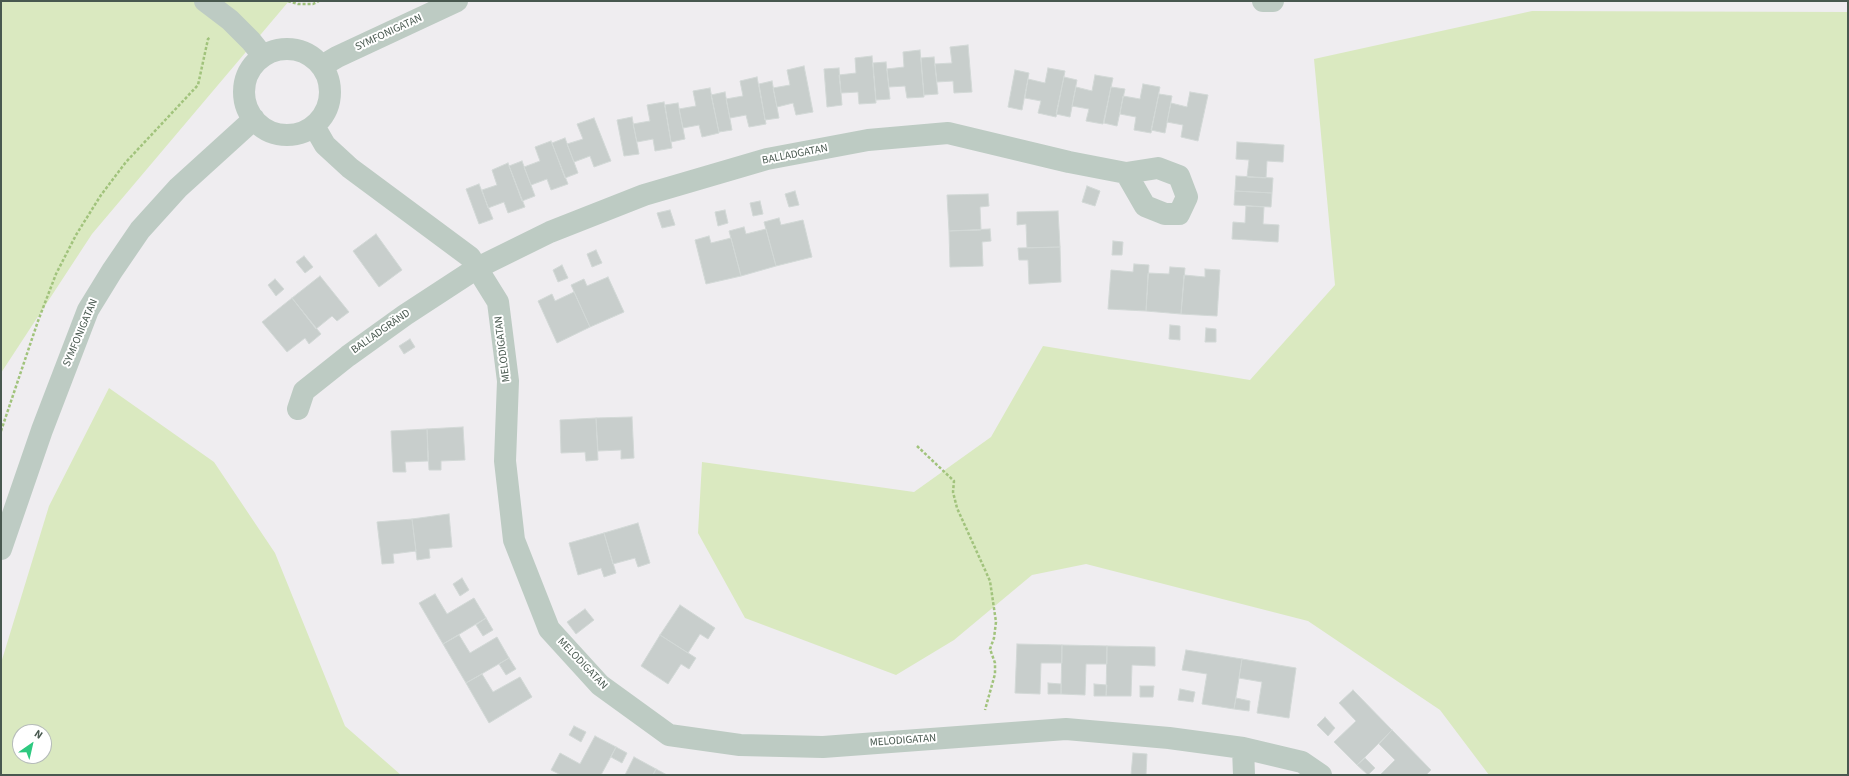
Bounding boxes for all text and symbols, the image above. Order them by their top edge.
street label: SYMFONIGATAN [353,12,425,54]
street label: BALLADGATAN [761,142,829,168]
street label: SYMFONIGATAN [61,297,101,369]
street label: BALLADGRÄND [349,307,413,357]
street label: MELODIGATAN [492,315,514,383]
street label: MELODIGATAN [554,636,610,692]
north arrow [12,724,52,764]
text: N [31,726,46,743]
street label: MELODIGATAN [869,732,937,750]

